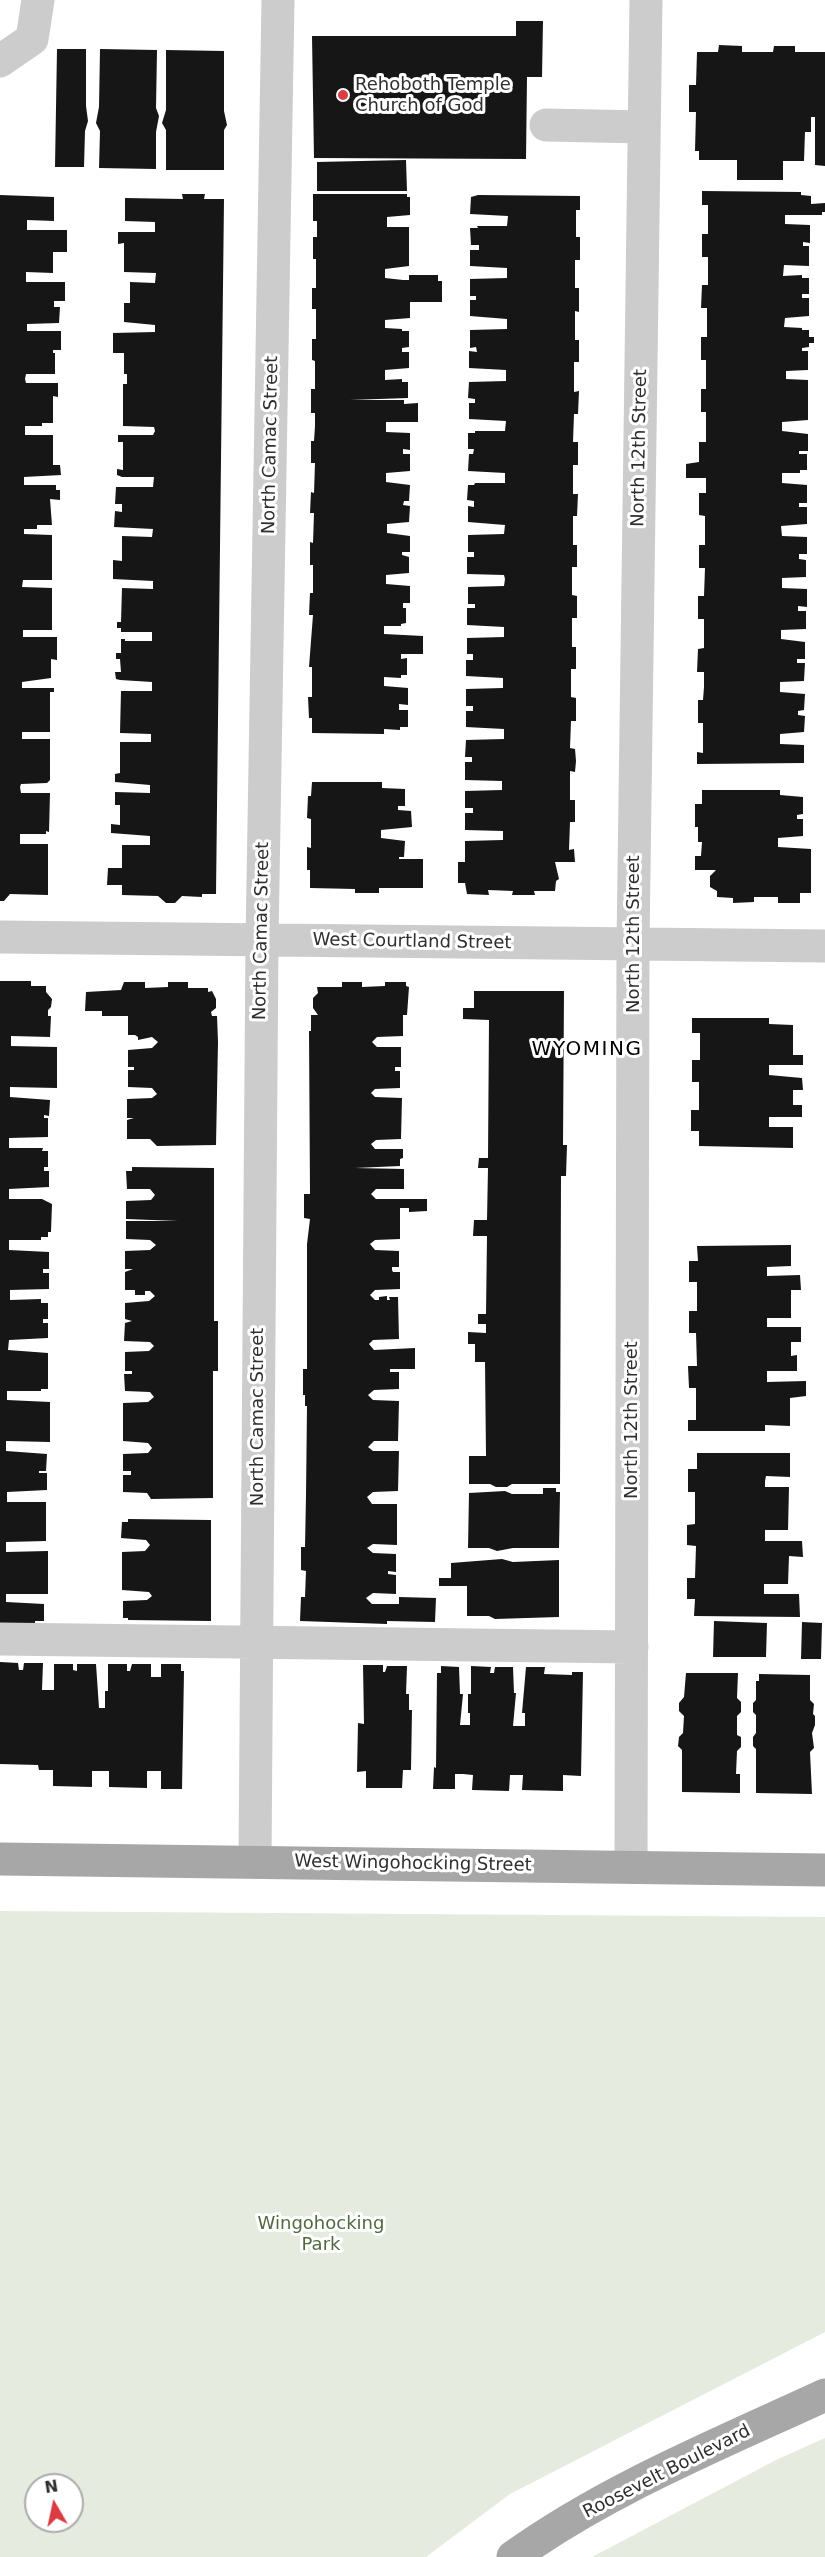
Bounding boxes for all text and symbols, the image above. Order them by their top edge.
place label: Rehoboth Temple Church of God [355,74,511,116]
marker: Rehoboth Temple Church of God [336,88,350,102]
street label: North Camac Street [259,356,283,534]
street label: North 12th Street [628,369,652,527]
street label: North Camac Street [250,842,274,1020]
street label: North 12th Street [623,855,645,1013]
street label: West Courtland Street [312,929,512,955]
district label: WYOMING [532,1038,642,1062]
street label: North Camac Street [247,1328,269,1506]
street label: North 12th Street [621,1341,643,1499]
street label: West Wingohocking Street [294,1851,532,1877]
park label: Wingohocking Park [258,2213,384,2256]
street label: Roosevelt Boulevard [580,2420,754,2524]
north arrow [24,2473,84,2533]
text: N [43,2476,60,2497]

